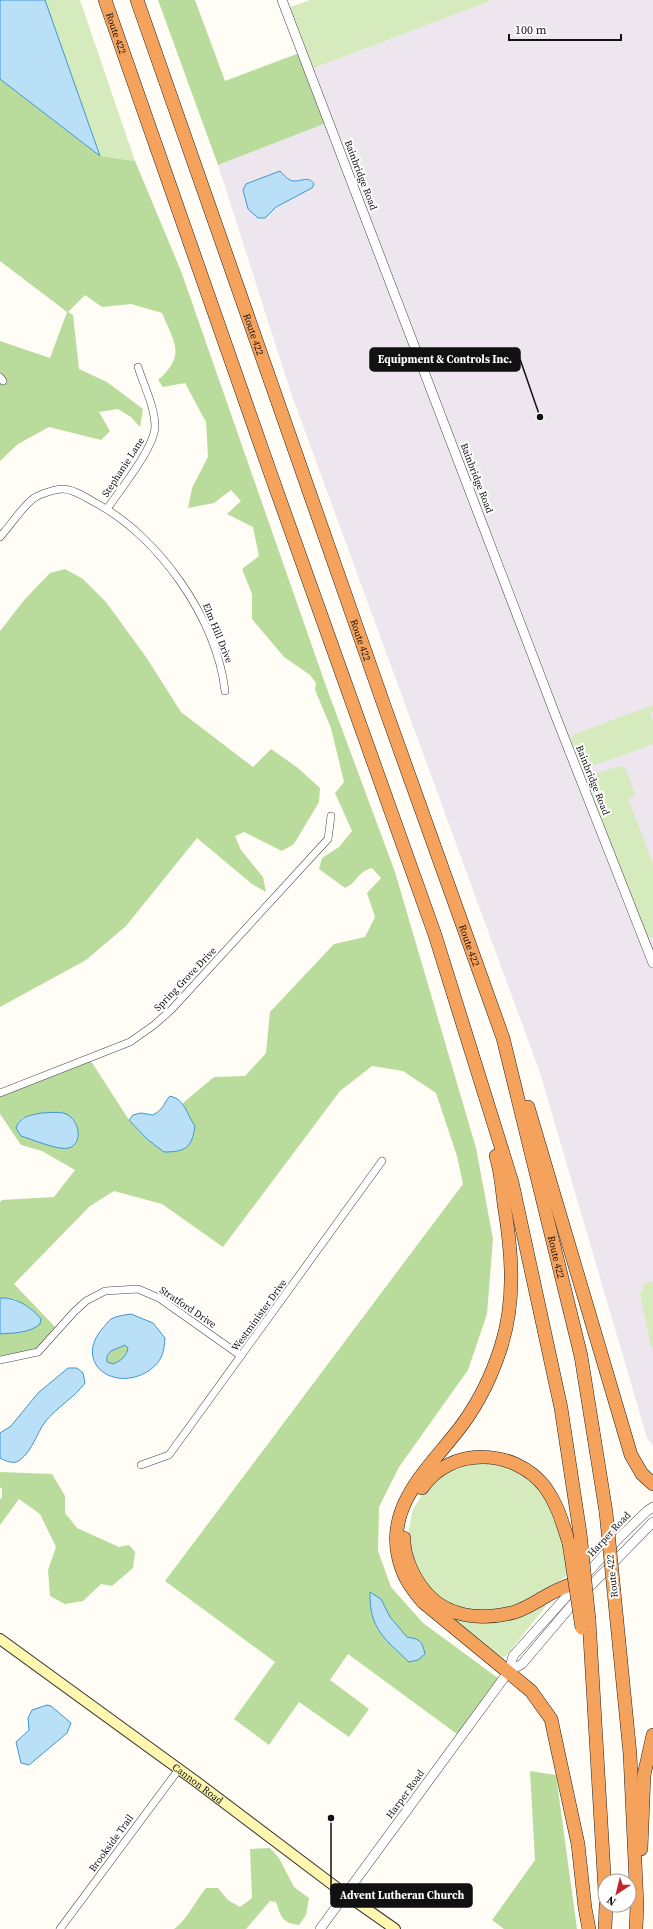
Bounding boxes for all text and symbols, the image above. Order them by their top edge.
street label: Route 422 [103,10,130,56]
scale bar [509,16,621,42]
text: 100 m [515,22,547,38]
street label: Bainbridge Road [342,138,380,212]
street label: Route 422 [241,311,267,357]
callout: Equipment & Controls Inc. [370,348,520,371]
text: Equipment & Controls Inc. [378,352,512,367]
street label: Stephanie Lane [99,435,147,499]
street label: Bainbridge Road [458,441,496,515]
street label: Elm Hill Drive [200,601,236,665]
street label: Route 422 [348,617,374,663]
street label: Bainbridge Road [573,743,613,817]
street label: Route 422 [456,923,483,968]
street label: Spring Grove Drive [151,944,219,1014]
street label: Route 422 [545,1234,568,1279]
street label: Westminister Drive [228,1276,290,1354]
street label: Stratford Drive [157,1283,219,1331]
street label: Harper Road [585,1508,633,1559]
street label: Route 422 [603,1554,621,1598]
street label: Cannon Road [170,1760,226,1807]
street label: Harper Road [383,1767,427,1821]
street label: Brookside Trail [86,1812,136,1874]
north arrow [597,1873,637,1913]
callout: Advent Lutheran Church [331,1884,472,1907]
text: Advent Lutheran Church [340,1888,464,1903]
text: N [604,1892,619,1909]

